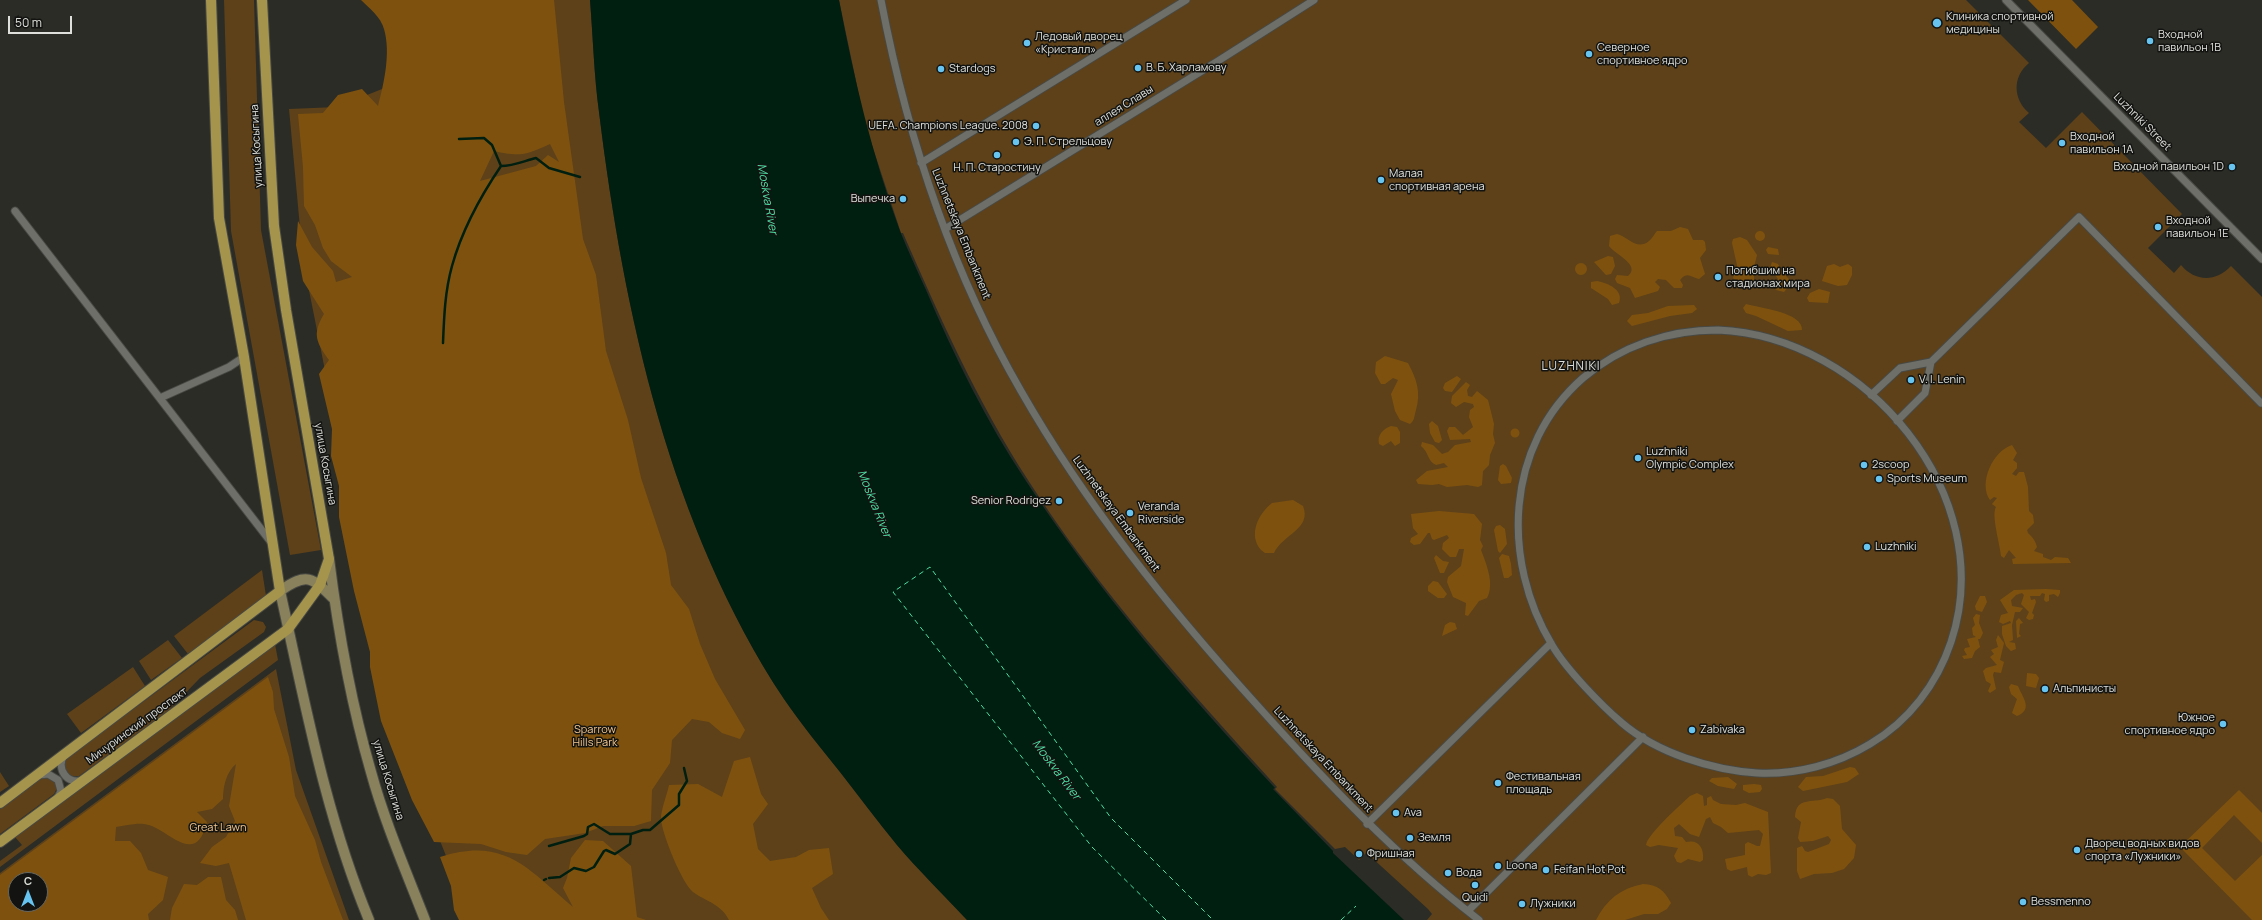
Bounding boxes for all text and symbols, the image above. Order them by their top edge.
scale bar [10,8,74,34]
place label: Клиника спортивной медицины [1946,10,2054,36]
text: 50 m [15,14,42,31]
marker: Клиника спортивной медицины [1931,17,1943,29]
place label: Входной павильон 1B [2158,28,2221,54]
place label: Ледовый дворец «Кристалл» [1035,30,1123,56]
marker: Входной павильон 1B [2145,36,2155,46]
marker: Ледовый дворец «Кристалл» [1022,38,1032,48]
place label: Северное спортивное ядро [1597,41,1687,67]
marker: Северное спортивное ядро [1584,49,1594,59]
place label: В. Б. Харламову [1146,61,1227,75]
place label: Stardogs [949,62,995,76]
marker: В. Б. Харламову [1133,63,1143,73]
marker: Stardogs [936,64,946,74]
street label: аллея Славы [1092,83,1156,129]
street label: Luzhniki Street [2110,90,2174,154]
street label: улица Косыгина [248,104,266,188]
place label: UEFA. Champions League. 2008 [868,119,1028,133]
marker: UEFA. Champions League. 2008 [1031,121,1041,131]
place label: Входной павильон 1A [2070,130,2133,156]
place label: Э. П. Стрельцову [1024,135,1112,149]
marker: Э. П. Стрельцову [1011,137,1021,147]
marker: Входной павильон 1A [2057,138,2067,148]
marker: Н. П. Старостину [992,150,1002,160]
place label: Входной павильон 1D [2114,160,2224,174]
place label: Н. П. Старостину [953,161,1041,175]
water label: Moskva River [754,162,780,236]
marker: Входной павильон 1D [2227,162,2237,172]
street label: Luzhnetskaya Embankment [929,167,993,301]
place label: Малая спортивная арена [1389,167,1485,193]
marker: Малая спортивная арена [1376,175,1386,185]
place label: Выпечка [851,192,895,206]
marker: Выпечка [898,194,908,204]
place label: Входной павильон 1E [2166,214,2228,240]
marker: Входной павильон 1E [2153,222,2163,232]
place label: Погибшим на стадионах мира [1726,264,1810,290]
marker: Погибшим на стадионах мира [1713,272,1723,282]
district label: LUZHNIKI [1541,360,1601,374]
place label: V. I. Lenin [1919,373,1965,387]
marker: V. I. Lenin [1906,375,1916,385]
street label: улица Косыгина [311,422,339,506]
place label: Luzhniki Olympic Complex [1646,445,1734,471]
marker: Luzhniki Olympic Complex [1633,453,1643,463]
street label: Luzhnetskaya Embankment [1070,454,1162,574]
place label: 2scoop [1872,458,1909,472]
marker: 2scoop [1859,460,1869,470]
water label: Moskva River [854,468,894,540]
place label: Sports Museum [1887,472,1967,486]
marker: Sports Museum [1874,474,1884,484]
place label: Senior Rodrigez [971,494,1051,508]
marker: Senior Rodrigez [1054,496,1064,506]
place label: Veranda Riverside [1138,500,1184,526]
marker: Veranda Riverside [1125,508,1135,518]
place label: Luzhniki [1875,540,1917,554]
marker: Luzhniki [1862,542,1872,552]
place label: Альпинисты [2053,682,2116,696]
marker: Альпинисты [2040,684,2050,694]
street label: Мичуринский проспект [84,685,190,767]
street label: Luzhnetskaya Embankment [1271,705,1375,815]
place label: Южное спортивное ядро [2125,711,2215,737]
marker: Южное спортивное ядро [2218,719,2228,729]
park label: Sparrow Hills Park [572,723,618,749]
place label: Zabivaka [1700,723,1745,737]
marker: Zabivaka [1687,725,1697,735]
water label: Moskva River [1029,737,1083,803]
street label: улица Косыгина [370,738,406,822]
place label: Фестивальная площадь [1506,770,1581,796]
marker: Фестивальная площадь [1493,778,1503,788]
place label: Ava [1404,806,1422,820]
marker: Ava [1391,808,1401,818]
park label: Great Lawn [189,821,247,835]
place label: Земля [1418,831,1451,845]
marker: Земля [1405,833,1415,843]
place label: Дворец водных видов спорта «Лужники» [2085,837,2199,863]
marker: Дворец водных видов спорта «Лужники» [2072,845,2082,855]
place label: Фришная [1367,847,1415,861]
marker: Фришная [1354,849,1364,859]
place label: Loona [1506,859,1537,873]
marker: Loona [1493,861,1503,871]
place label: Feifan Hot Pot [1554,863,1625,877]
marker: Feifan Hot Pot [1541,865,1551,875]
place label: Вода [1456,866,1482,880]
marker: Вода [1443,868,1453,878]
north arrow [8,872,48,912]
text: С [24,873,32,888]
marker: Quidi [1470,880,1480,890]
place label: Quidi [1462,891,1488,905]
place label: Bessmenno [2031,895,2091,909]
place label: Лужники [1530,897,1576,911]
marker: Bessmenno [2018,897,2028,907]
marker: Лужники [1517,899,1527,909]

